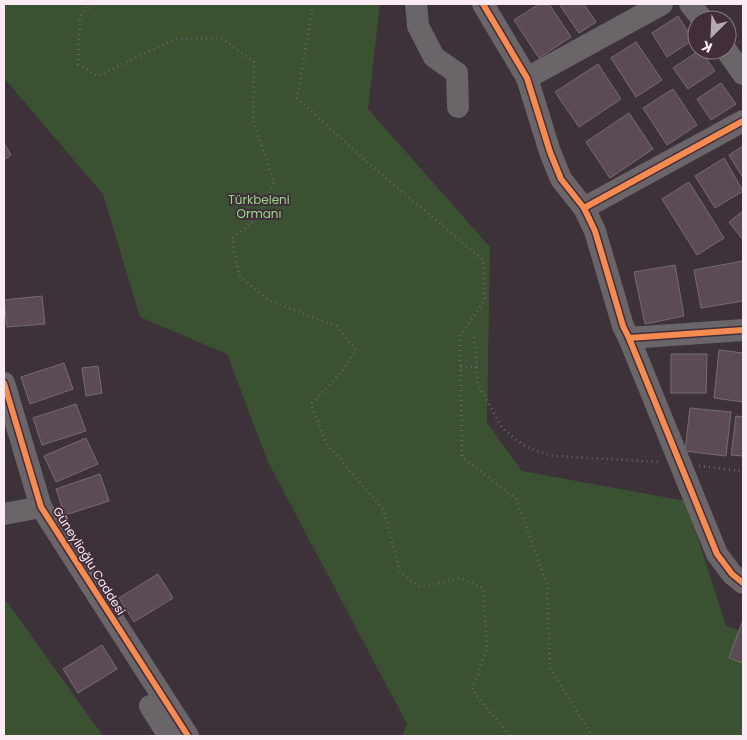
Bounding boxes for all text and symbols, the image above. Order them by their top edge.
north arrow [687,10,737,60]
text: K [698,36,715,58]
park label: Türkbeleni Ormanı [228,191,290,222]
street label: Güneylioğlu Caddesi [49,503,130,618]

